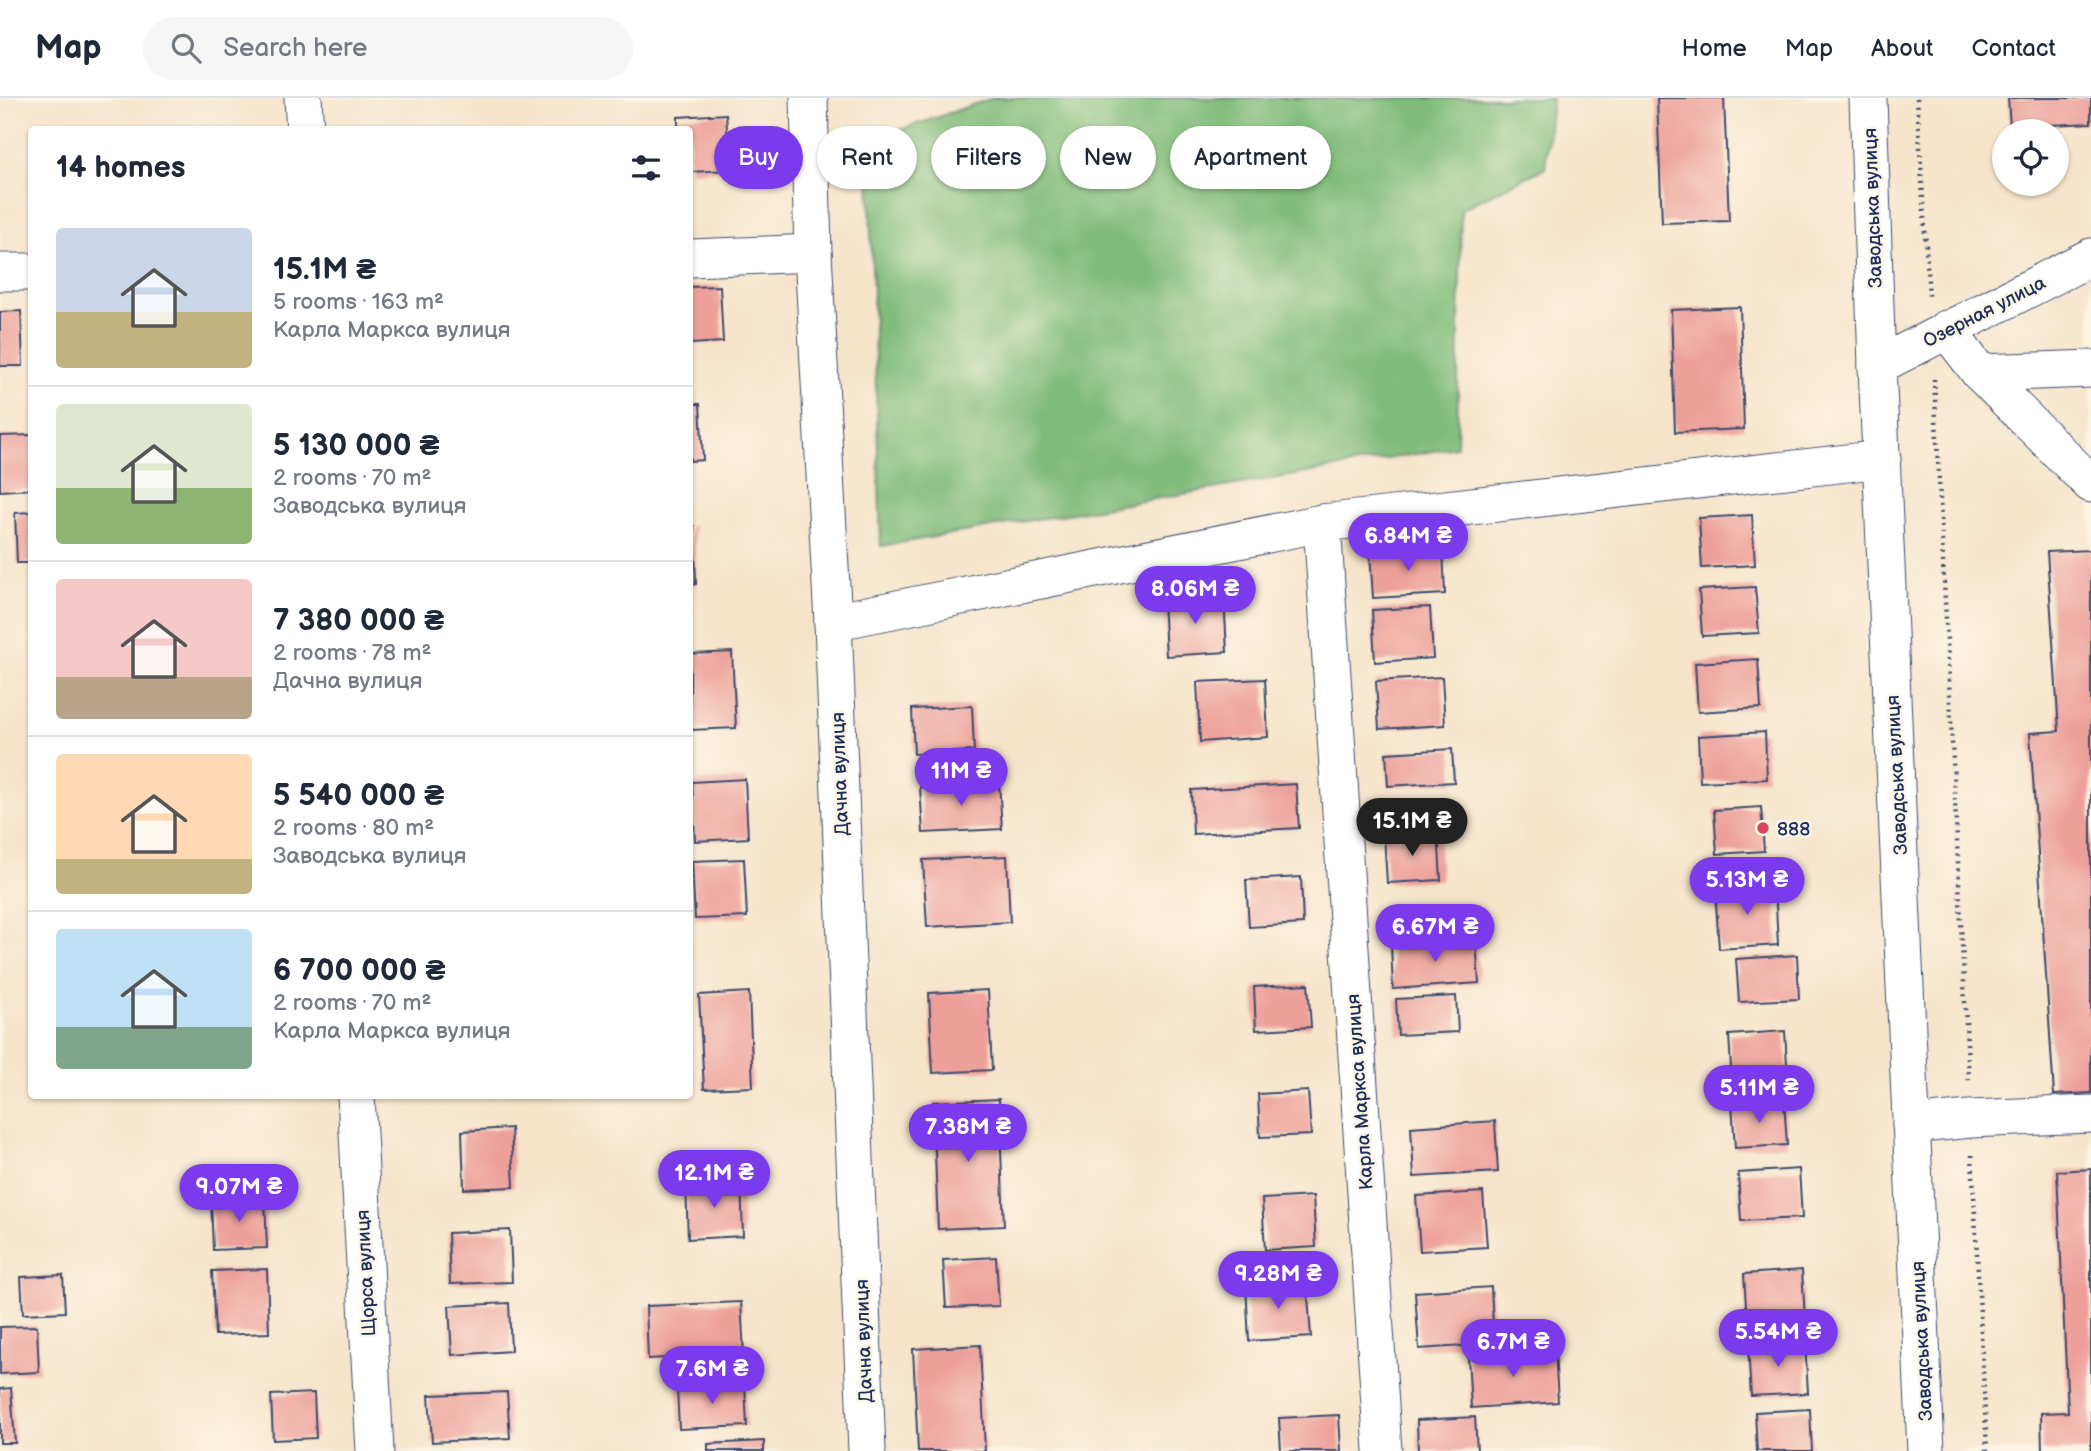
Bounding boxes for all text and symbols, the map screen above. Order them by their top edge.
search box [143,17,633,80]
text: Map [35,28,101,68]
icon: search [167,29,205,67]
text: Search here [223,33,367,64]
text: Home [1682,34,1747,63]
text: Map [1785,34,1833,63]
text: About [1871,34,1933,63]
text: Contact [1971,34,2056,63]
map controls [1992,119,2069,196]
button: locate [1992,119,2069,196]
chip: Buy [714,126,803,189]
chip: Rent [817,126,917,189]
chip: Filters [931,126,1046,189]
chip: New [1060,126,1156,189]
chip: Apartment [1170,126,1331,189]
street label: Заводська вулиця [1859,128,1888,288]
icon: filters [627,149,665,187]
text: 14 homes [56,150,185,186]
text: 15.1M ₴ [273,252,376,288]
icon: home [112,256,196,340]
street label: Озерная улица [1920,272,2050,353]
text: 5 rooms · 163 m² [273,288,444,316]
text: Карла Маркса вулиця [273,316,511,344]
text: 5 130 000 ₴ [273,428,440,464]
icon: home [112,432,196,516]
text: 2 rooms · 70 m² [273,464,432,492]
text: Заводська вулиця [273,492,467,520]
pin: 6.84M ₴ [1343,514,1473,573]
text: 6.84M ₴ [1364,522,1452,550]
pin: 8.06M ₴ [1130,566,1260,626]
text: 8.06M ₴ [1151,575,1239,603]
text: 7 380 000 ₴ [273,603,444,639]
icon: home [112,607,196,691]
text: 2 rooms · 78 m² [273,639,431,667]
text: Дачна вулиця [273,667,422,695]
street label: Заводська вулиця [1882,694,1913,855]
street label: Дачна вулиця [827,712,854,836]
pin: 11M ₴ [912,748,1010,808]
text: 11M ₴ [931,757,991,785]
text: 5 540 000 ₴ [273,778,444,814]
icon: home [112,782,196,866]
pin: 15.1M ₴ [1347,798,1477,858]
text: 15.1M ₴ [1372,807,1452,835]
text: 2 rooms · 80 m² [273,814,434,842]
place label: 888 [1777,818,1810,841]
marker: 888 [1755,820,1771,836]
text: Заводська вулиця [273,842,467,870]
pin: 5.13M ₴ [1682,858,1812,917]
text: 5.13M ₴ [1706,866,1788,894]
pin: 6.67M ₴ [1370,904,1500,964]
text: 6.67M ₴ [1391,913,1479,941]
text: 6 700 000 ₴ [273,953,446,989]
icon: home [112,957,196,1041]
text: 2 rooms · 70 m² [273,989,432,1017]
street label: Карла Маркса вулиця [1342,993,1379,1191]
text: Карла Маркса вулиця [273,1017,511,1045]
pin: 5.11M ₴ [1694,1066,1824,1125]
text: 5.11M ₴ [1719,1074,1799,1102]
pin: 7.38M ₴ [903,1104,1033,1164]
text: 7.38M ₴ [925,1113,1011,1141]
pin: 12.1M ₴ [649,1150,779,1210]
text: 12.1M ₴ [674,1159,754,1187]
pin: 9.07M ₴ [174,1164,304,1224]
text: 9.07M ₴ [196,1173,282,1201]
street label: Щорса вулиця [352,1209,381,1337]
pin: 9.28M ₴ [1213,1252,1343,1311]
text: 9.28M ₴ [1234,1260,1322,1288]
street label: Заводська вулиця [1907,1260,1938,1421]
street label: Дачна вулиця [851,1279,878,1403]
pin: 5.54M ₴ [1713,1310,1843,1369]
text: 5.54M ₴ [1735,1318,1821,1346]
pin: 6.7M ₴ [1456,1320,1570,1379]
text: 6.7M ₴ [1476,1328,1550,1356]
pin: 7.6M ₴ [655,1346,769,1406]
text: 7.6M ₴ [675,1355,749,1383]

